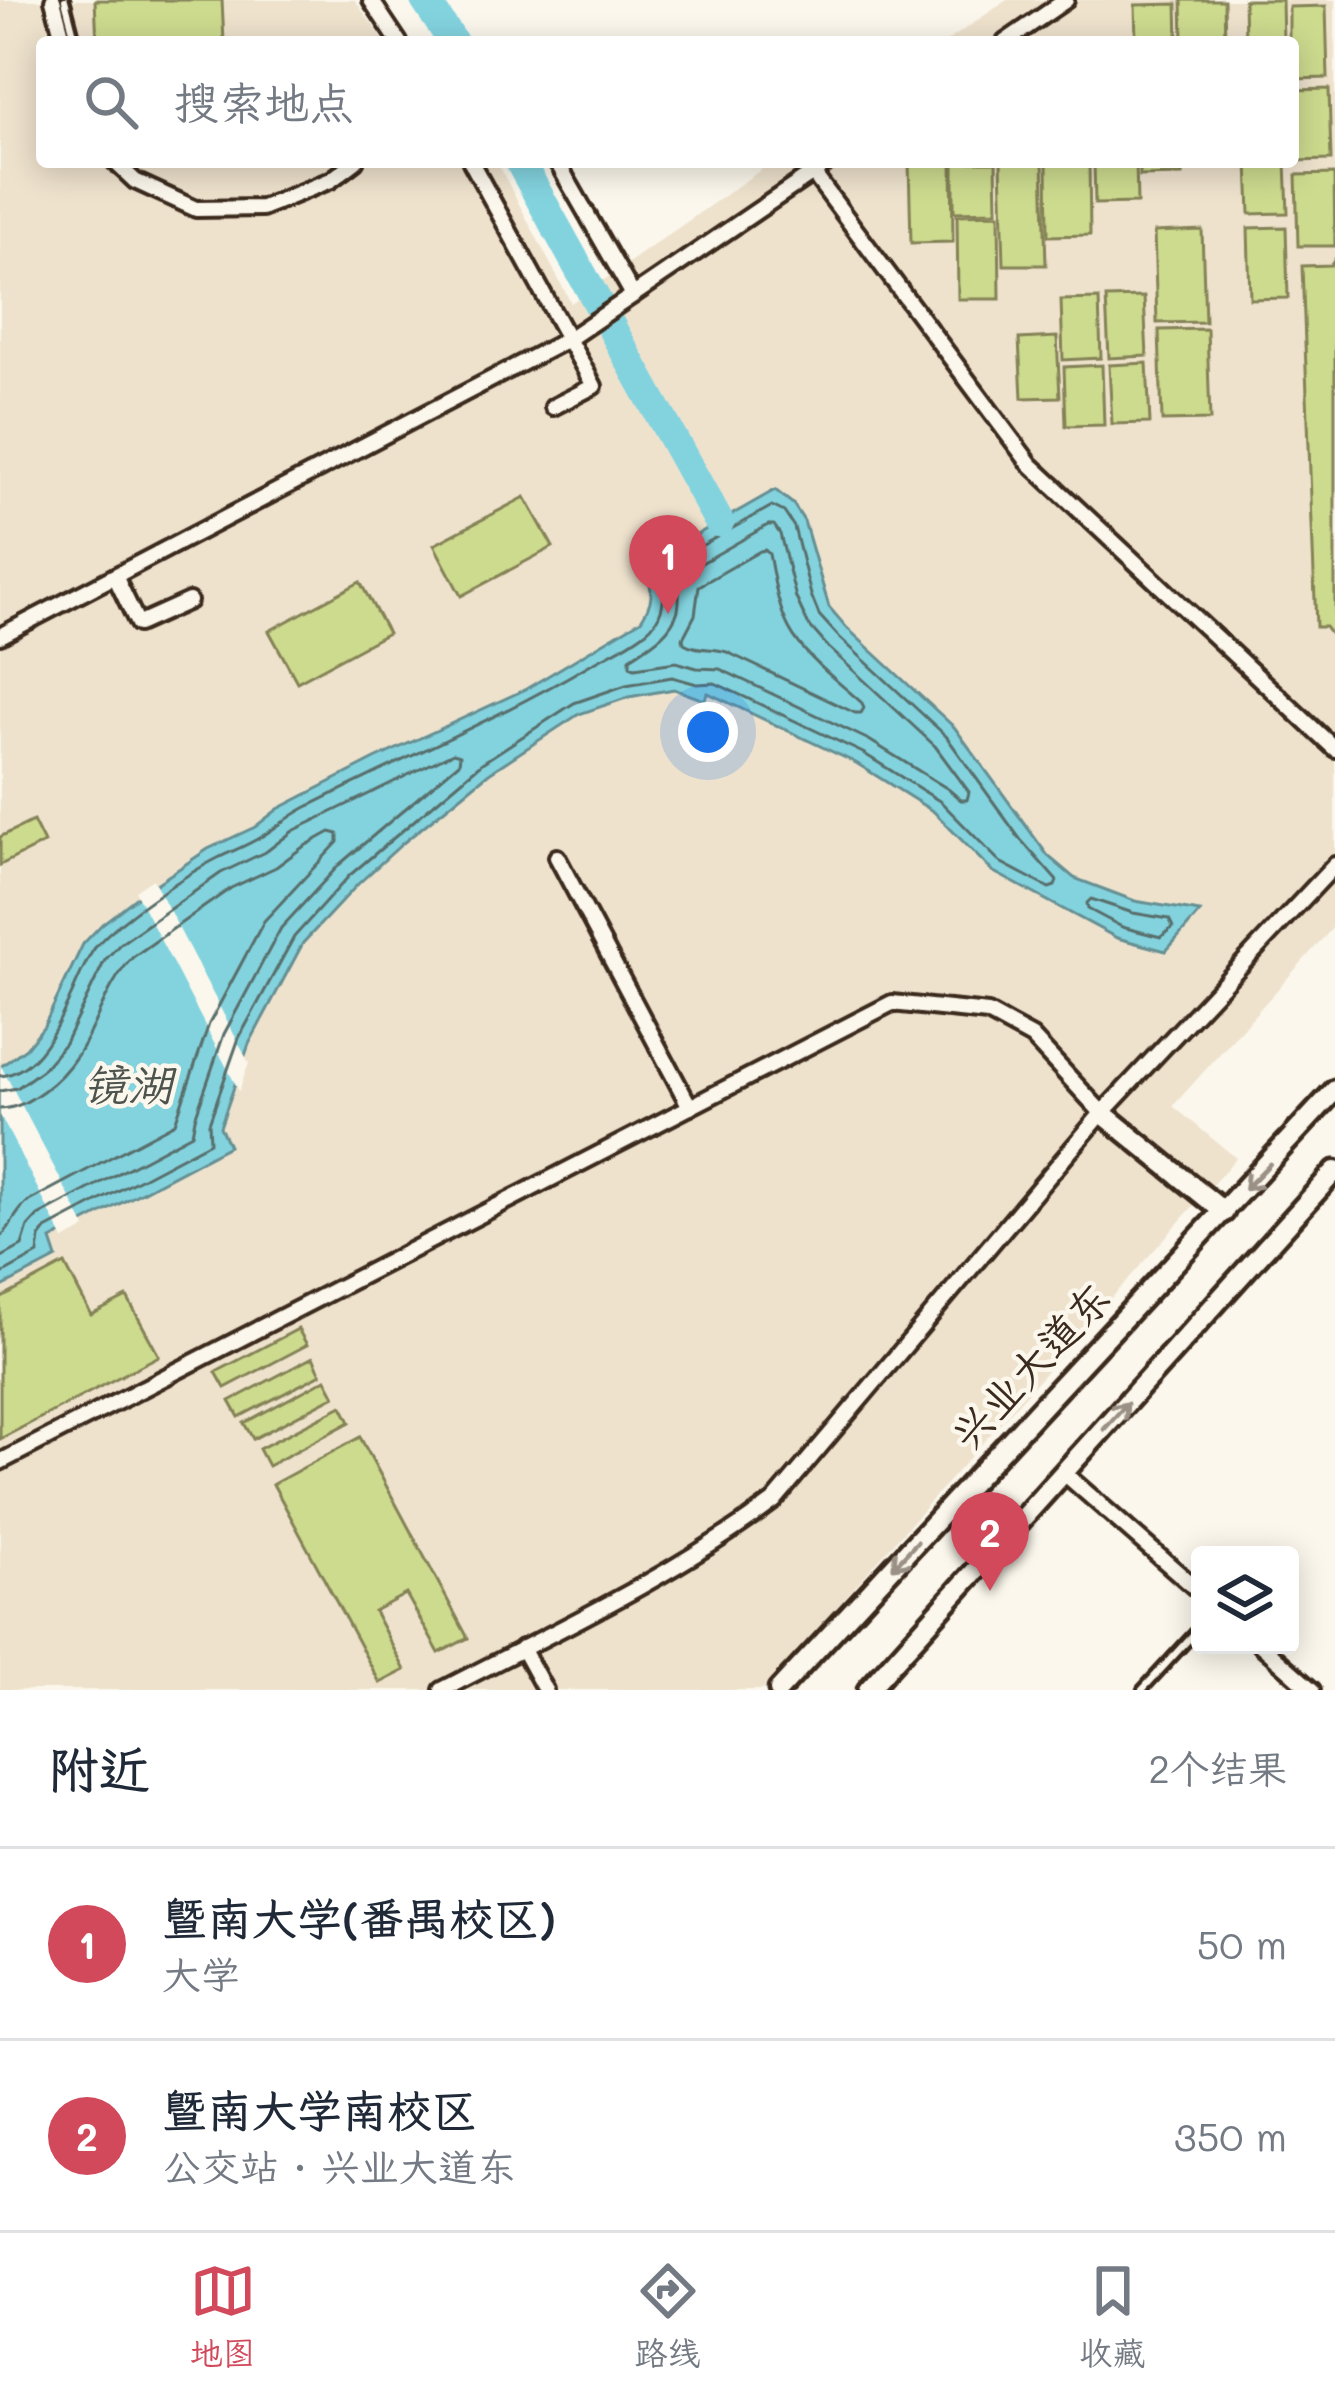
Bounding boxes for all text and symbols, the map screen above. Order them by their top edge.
search box [36,36,1299,168]
icon: search [78,69,144,135]
text: 搜索地点 [174,72,354,130]
pin: 1 [629,515,707,614]
your location [678,702,738,762]
water label: 镜湖 [83,1054,177,1112]
one-way arrow [1243,1162,1271,1191]
street label: 兴业大道东 [938,1269,1122,1461]
one-way arrow [1101,1401,1129,1432]
pin: 2 [951,1492,1029,1591]
one-way arrow [892,1539,919,1569]
map controls [1191,1546,1299,1654]
button: layers [1191,1546,1299,1654]
text: 附近 [48,1734,150,1801]
text: 2个结果 [1148,1742,1287,1793]
text: 暨南大学(番禺校区) [162,1888,556,1946]
text: 1 [78,1918,96,1969]
text: 50 m [1197,1918,1287,1969]
text: 大学 [162,1948,240,1999]
text: 暨南大学南校区 [162,2080,477,2138]
text: 2 [76,2110,98,2161]
text: 350 m [1174,2110,1287,2161]
text: 公交站 · 兴业大道东 [162,2140,516,2191]
tab: 地图 [190,2258,256,2374]
tab: 路线 [635,2258,701,2374]
tab: 收藏 [1080,2258,1146,2374]

